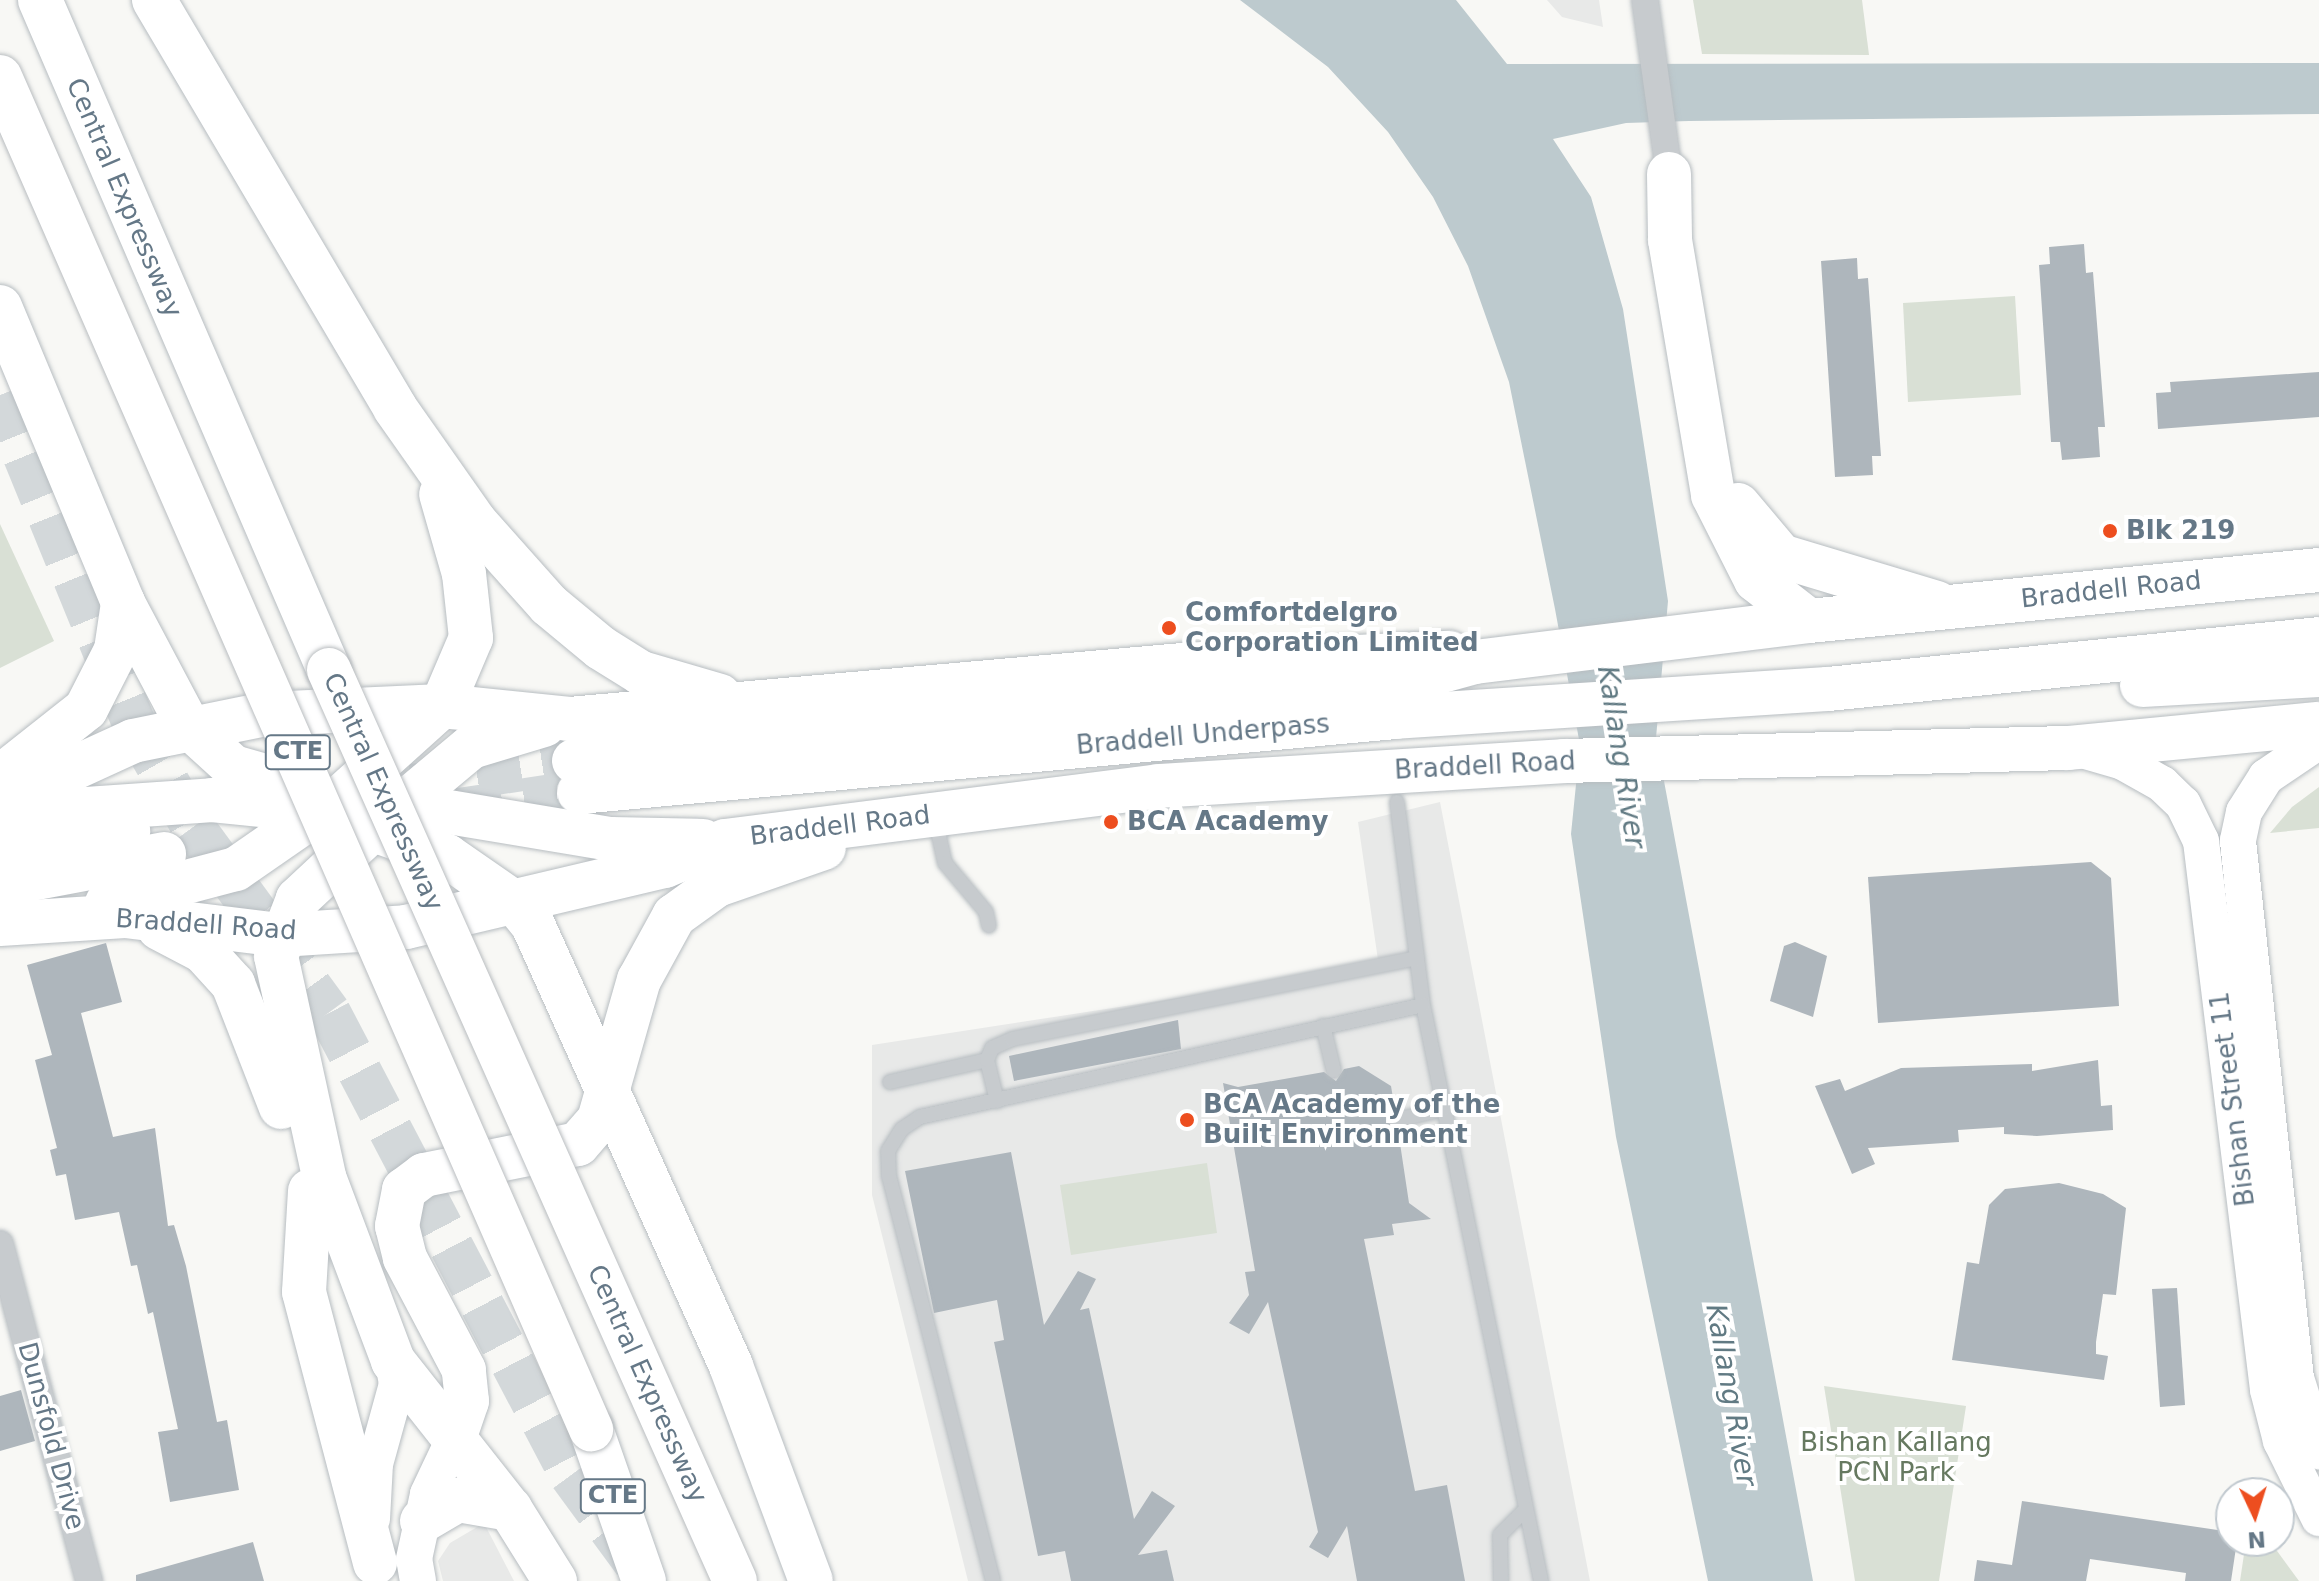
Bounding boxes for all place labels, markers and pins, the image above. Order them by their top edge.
place label: Blk 219 [2126,515,2235,547]
marker: Blk 219 [2101,522,2119,540]
place label: Comfortdelgro Corporation Limited [1185,597,1479,658]
marker: Comfortdelgro Corporation Limited [1160,619,1178,637]
place label: BCA Academy [1127,806,1328,838]
marker: BCA Academy [1102,813,1120,831]
place label: BCA Academy of the Built Environment [1203,1089,1500,1150]
marker: BCA Academy of the Built Environment [1178,1111,1196,1129]

